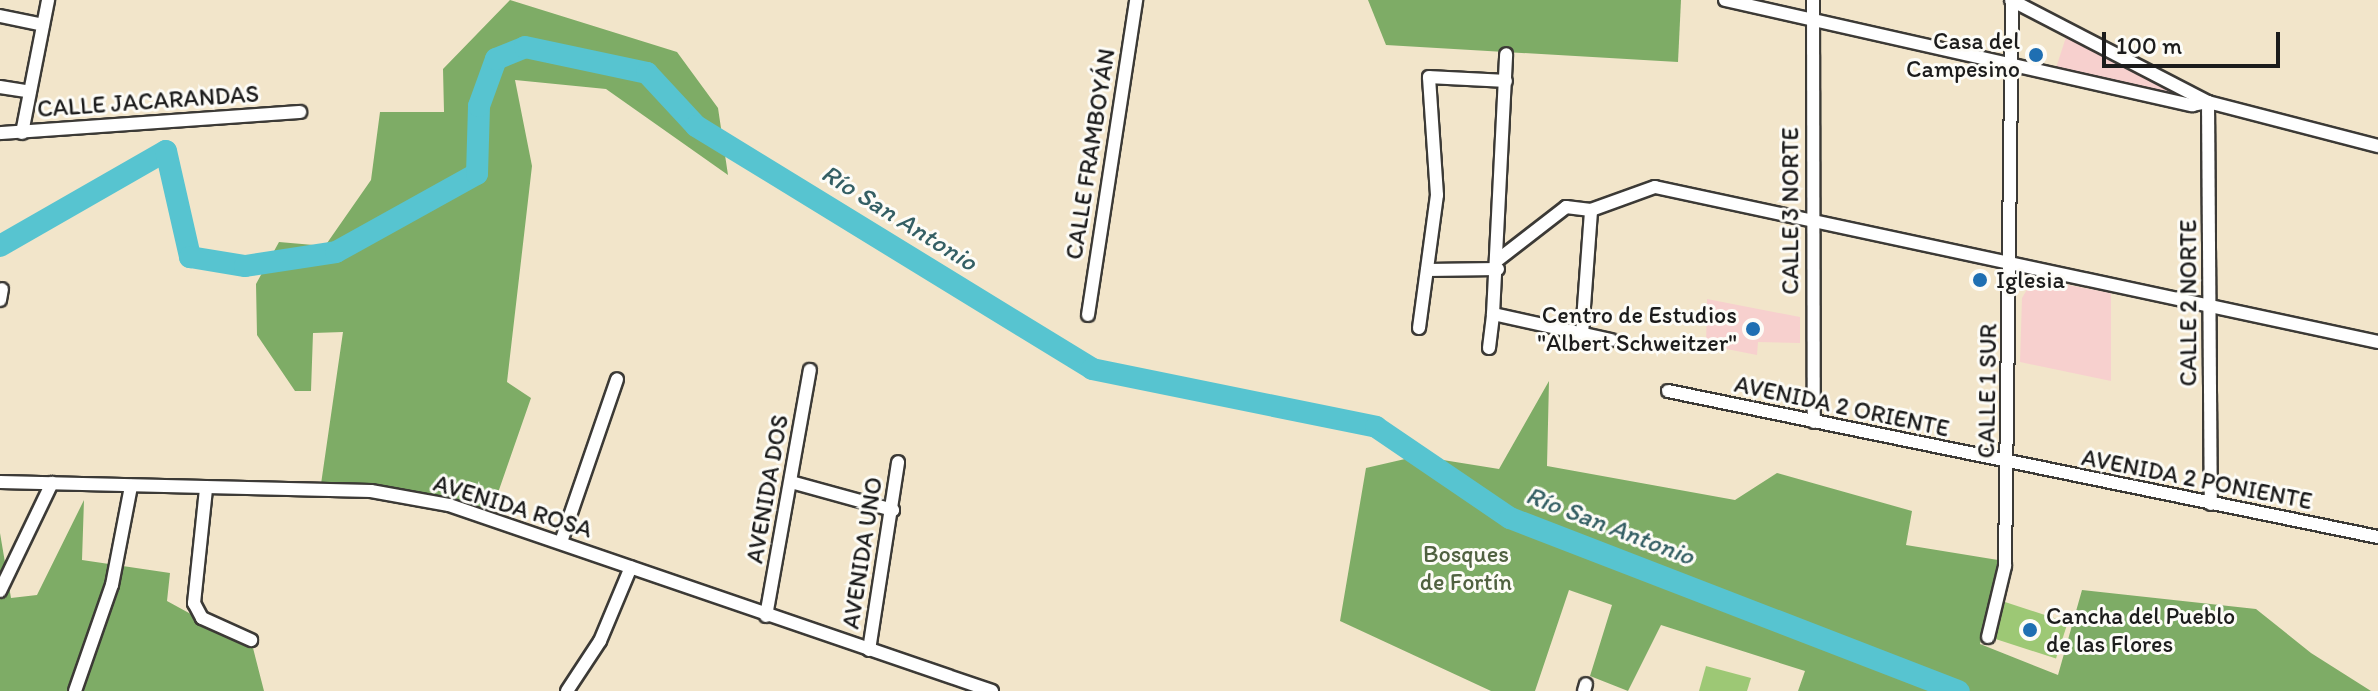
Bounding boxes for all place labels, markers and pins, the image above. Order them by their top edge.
place label: Casa del Campesino [1906,27,2020,83]
marker: Casa del Campesino [2027,46,2045,64]
place label: Iglesia [1996,266,2065,294]
marker: Iglesia [1971,271,1989,289]
place label: Centro de Estudios "Albert Schweitzer" [1538,301,1737,357]
marker: Centro de Estudios "Albert Schweitzer" [1744,320,1762,338]
place label: Cancha del Pueblo de las Flores [2046,602,2235,658]
marker: Cancha del Pueblo de las Flores [2021,621,2039,639]

